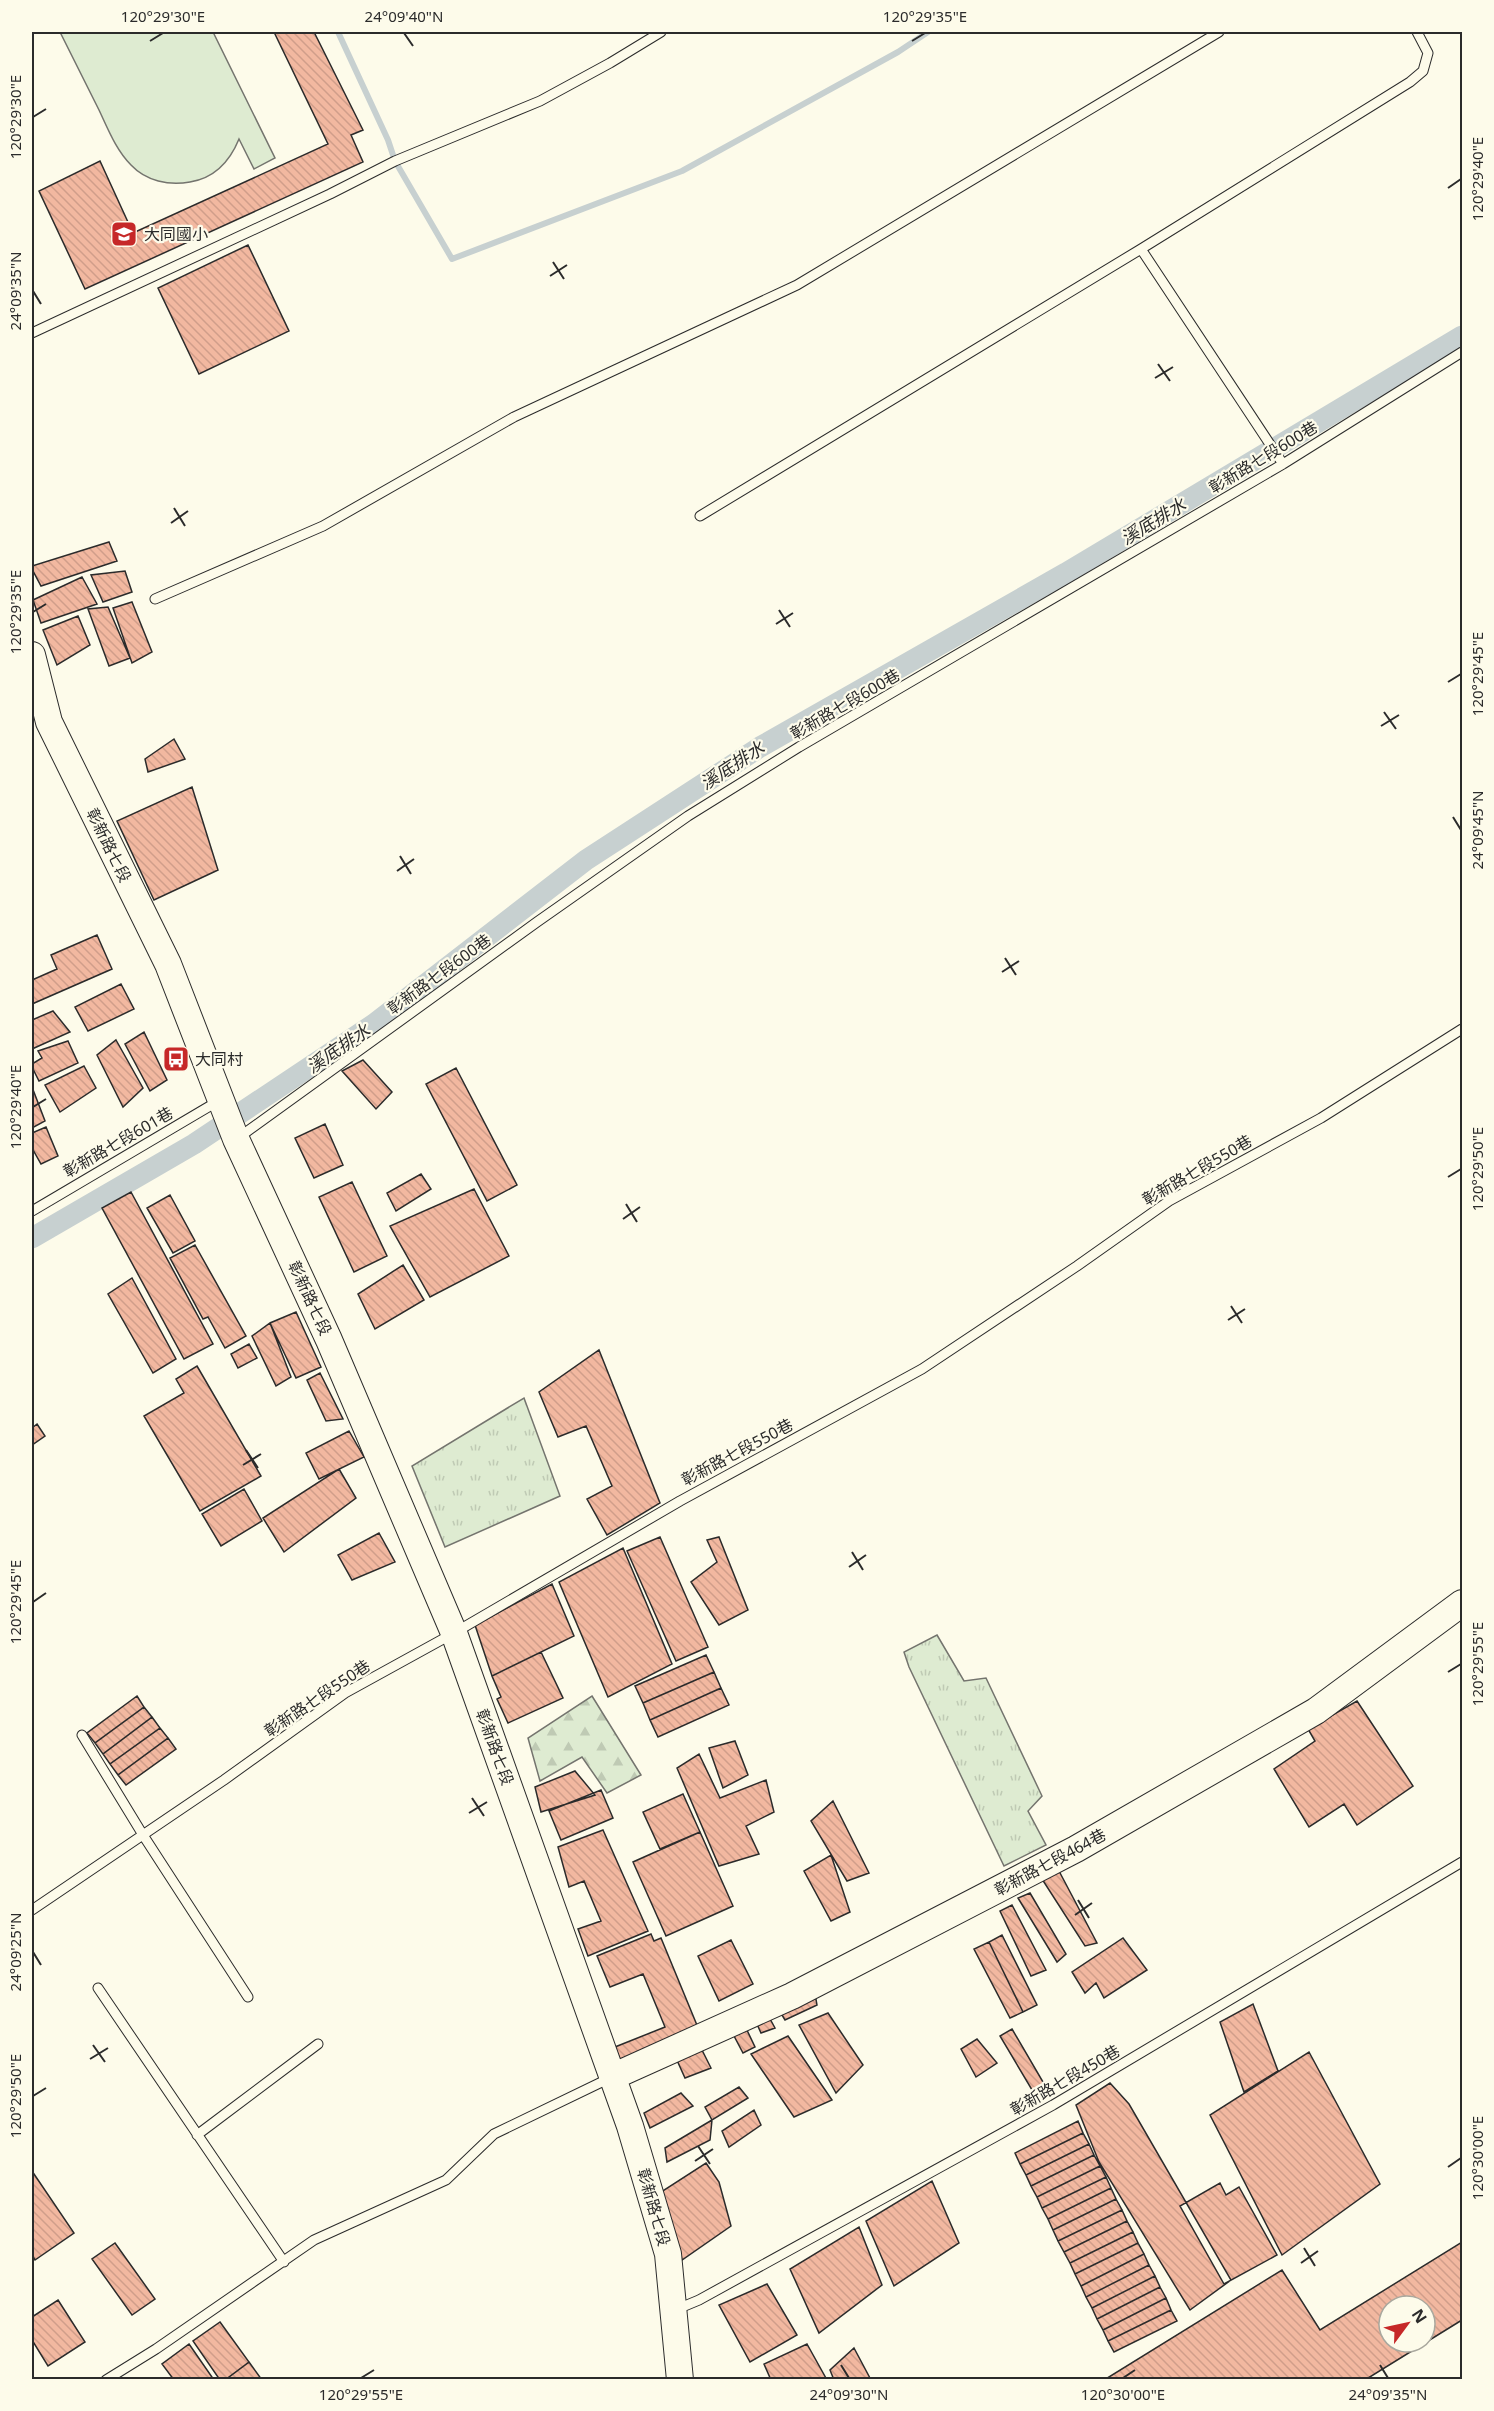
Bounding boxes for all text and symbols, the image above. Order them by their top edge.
text: 120°29'30"E [121,6,205,26]
text: 24°09'40"N [365,6,443,26]
text: 120°29'35"E [883,6,967,26]
text: 120°29'30"E [5,75,25,159]
text: 120°29'40"E [1467,137,1487,221]
school or university icon: 大同國小 [109,219,139,249]
place label: 大同國小 [144,223,208,245]
text: 24°09'35"N [5,252,25,330]
street label: 彰新路七段600巷 [1204,416,1322,498]
water label: 溪底排水 [1116,492,1191,550]
text: 120°29'35"E [5,570,25,654]
text: 120°29'45"E [1467,632,1487,716]
street label: 彰新路七段600巷 [786,664,904,744]
water label: 溪底排水 [695,735,770,795]
text: 24°09'45"N [1467,791,1487,869]
street label: 彰新路七段 [82,804,136,886]
street label: 彰新路七段600巷 [383,929,495,1019]
water label: 溪底排水 [301,1017,375,1078]
bus stop icon: 大同村 [161,1044,191,1074]
place label: 大同村 [195,1048,243,1070]
text: 120°29'40"E [5,1065,25,1149]
street label: 彰新路七段601巷 [59,1102,177,1182]
text: 120°29'50"E [1467,1127,1487,1211]
street label: 彰新路七段550巷 [1138,1130,1256,1210]
street label: 彰新路七段 [283,1257,337,1339]
street label: 彰新路七段550巷 [677,1413,797,1491]
text: 120°29'45"E [5,1560,25,1644]
text: 120°29'55"E [1467,1622,1487,1706]
street label: 彰新路七段550巷 [260,1654,374,1742]
street label: 彰新路七段 [471,1706,519,1788]
street label: 彰新路七段464巷 [990,1823,1110,1901]
text: 24°09'25"N [5,1913,25,1991]
street label: 彰新路七段450巷 [1006,2040,1124,2120]
text: 120°29'50"E [5,2054,25,2138]
text: 120°30'00"E [1467,2116,1487,2200]
street label: 彰新路七段 [632,2166,676,2248]
north arrow [1377,2294,1437,2354]
text: N [1407,2304,1432,2327]
text: 120°29'55"E [319,2384,403,2404]
text: 24°09'30"N [810,2384,888,2404]
text: 120°30'00"E [1081,2384,1165,2404]
text: 24°09'35"N [1349,2384,1427,2404]

